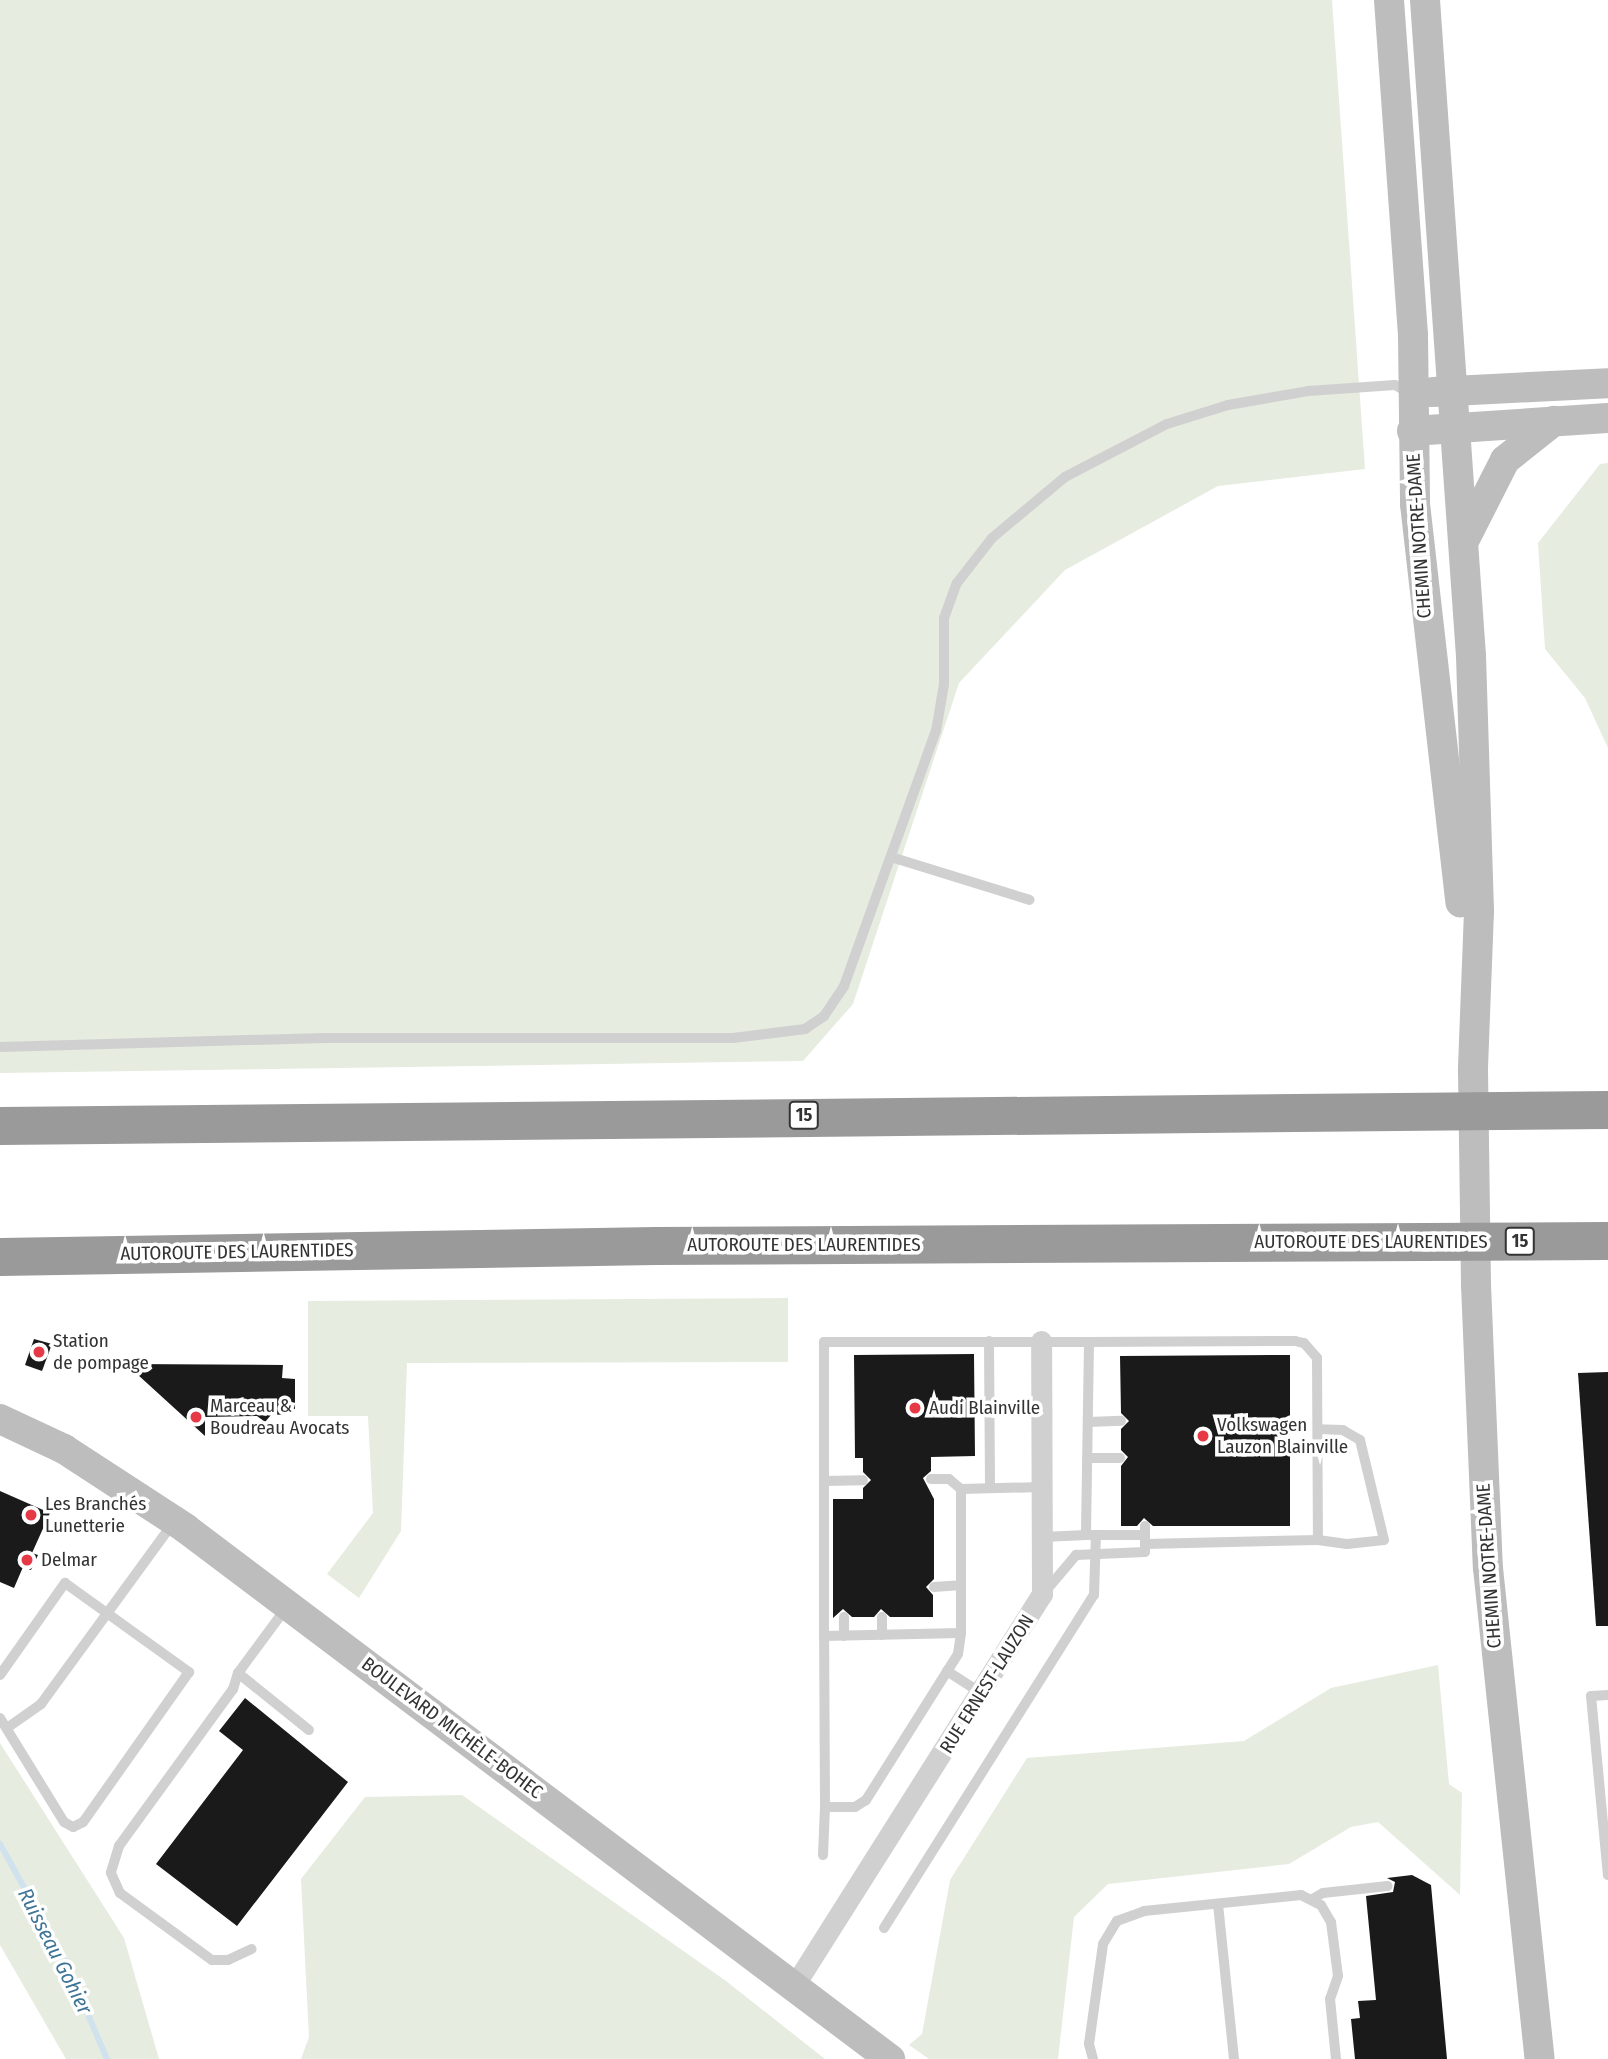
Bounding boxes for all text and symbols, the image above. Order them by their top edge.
street label: CHEMIN NOTRE-DAME [1402,453,1436,619]
road number: 15 [788,1100,820,1130]
road number: 15 [1504,1226,1536,1256]
street label: AUTOROUTE DES LAURENTIDES [1254,1231,1488,1253]
street label: AUTOROUTE DES LAURENTIDES [687,1234,921,1256]
street label: AUTOROUTE DES LAURENTIDES [120,1239,354,1265]
place label: Station de pompage [53,1330,149,1374]
marker: Station de pompage [31,1344,47,1360]
place label: Marceau & Boudreau Avocats [210,1395,349,1439]
place label: Audi Blainville [929,1397,1040,1419]
marker: Audi Blainville [907,1400,923,1416]
marker: Marceau & Boudreau Avocats [188,1409,204,1425]
place label: Volkswagen Lauzon Blainville [1217,1414,1348,1458]
marker: Volkswagen Lauzon Blainville [1195,1428,1211,1444]
street label: CHEMIN NOTRE-DAME [1472,1483,1506,1649]
place label: Les Branchés Lunetterie [45,1493,146,1537]
marker: Les Branchés Lunetterie [23,1507,39,1523]
place label: Delmar [41,1549,97,1571]
marker: Delmar [19,1552,35,1568]
street label: RUE ERNEST-LAUZON [935,1610,1039,1758]
street label: BOULEVARD MICHÈLE-BOHEC [357,1652,547,1804]
water label: Ruisseau Gohier [12,1884,98,2018]

